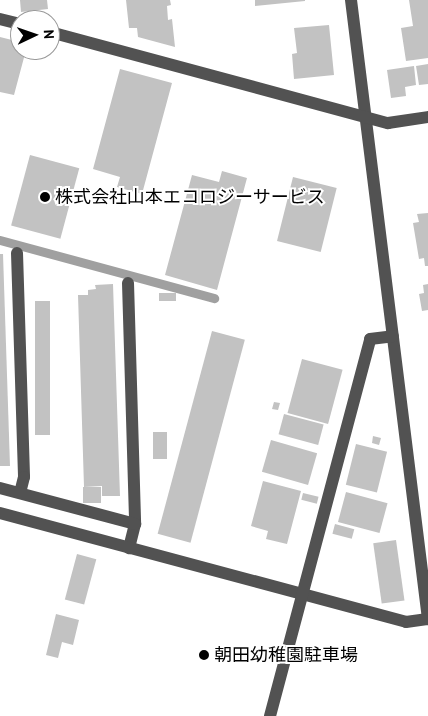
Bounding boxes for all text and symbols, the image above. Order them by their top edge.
north arrow [10,10,60,60]
text: N [40,29,58,39]
place label: 株式会社山本エコロジーサービス [55,186,325,208]
marker: 株式会社山本エコロジーサービス [39,191,51,203]
place label: 朝田幼稚園駐車場 [214,644,358,666]
marker: 朝田幼稚園駐車場 [198,649,210,661]

